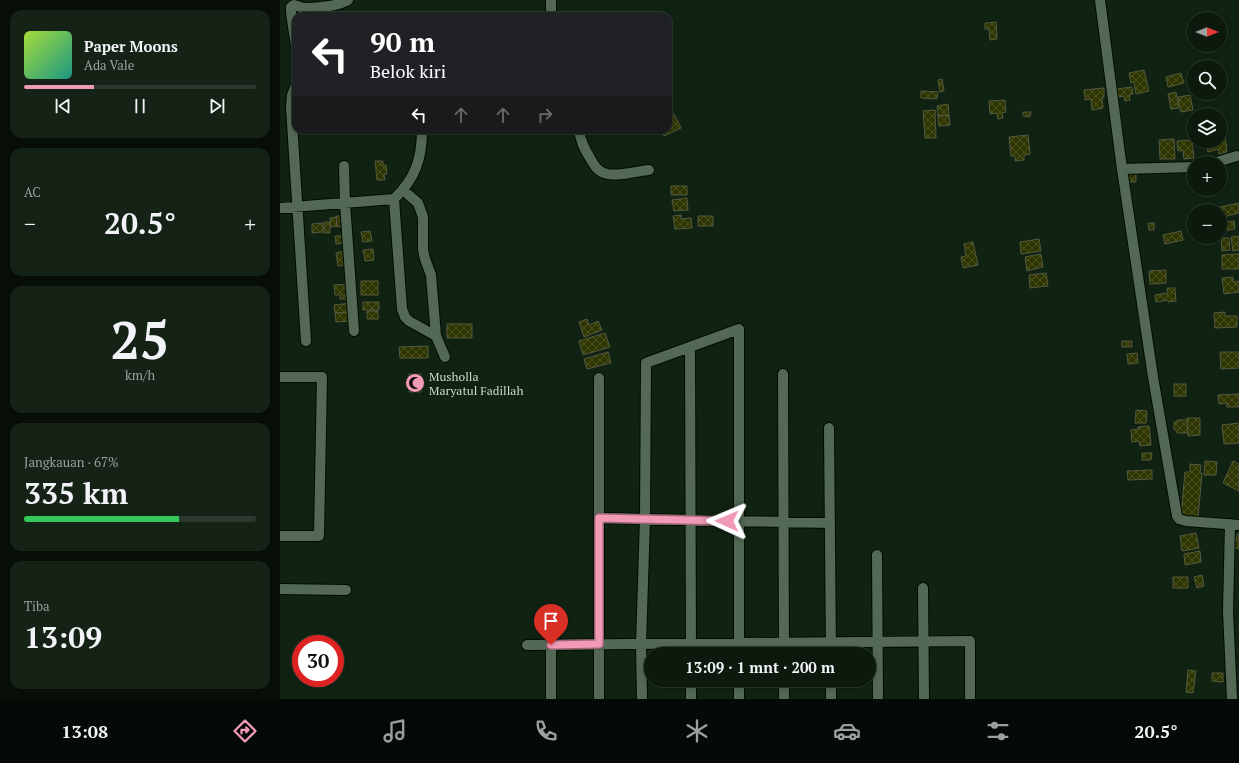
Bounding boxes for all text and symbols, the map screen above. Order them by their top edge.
north arrow [1187,12,1227,52]
map controls [1187,12,1227,244]
text: 90 m [370,23,435,60]
icon: left [304,28,356,80]
text: Paper Moons [84,36,178,56]
text: Ada Vale [84,56,134,74]
text: Belok kiri [370,59,446,83]
button: search [1187,60,1227,100]
icon: previous [52,95,74,117]
icon: pause [129,95,151,117]
icon: next [206,95,228,117]
icon: left [408,104,430,126]
icon: ahead [450,104,472,126]
icon: ahead [492,104,514,126]
icon: right [534,104,556,126]
button: layers [1187,108,1227,148]
button: + [1187,156,1227,196]
text: AC [24,183,41,201]
text: 20.5° [104,203,176,243]
button: − [1187,204,1227,244]
text: − [24,209,36,238]
text: + [244,209,256,238]
text: 25 [111,305,169,374]
text: km/h [125,366,155,384]
place label: Musholla Maryatul Fadillah [429,369,523,398]
mosque icon: Musholla Maryatul Fadillah [404,372,426,394]
text: Jangkauan · 67% [24,453,118,471]
text: 335 km [24,473,128,513]
position arrow [706,500,748,542]
text: Tiba [24,597,50,615]
pin [534,604,568,645]
icon: arrive [540,610,562,632]
text: 13:09 [24,617,102,657]
speed limit sign: 30 [292,635,344,687]
text: 13:09 · 1 mnt · 200 m [685,657,835,677]
icon: directions [231,717,259,745]
icon: music [381,717,409,745]
icon: phone [532,717,560,745]
icon: climate [683,717,711,745]
icon: car [833,717,861,745]
icon: filters [984,717,1012,745]
text: 13:08 [61,719,108,743]
text: 20.5° [1134,719,1178,743]

